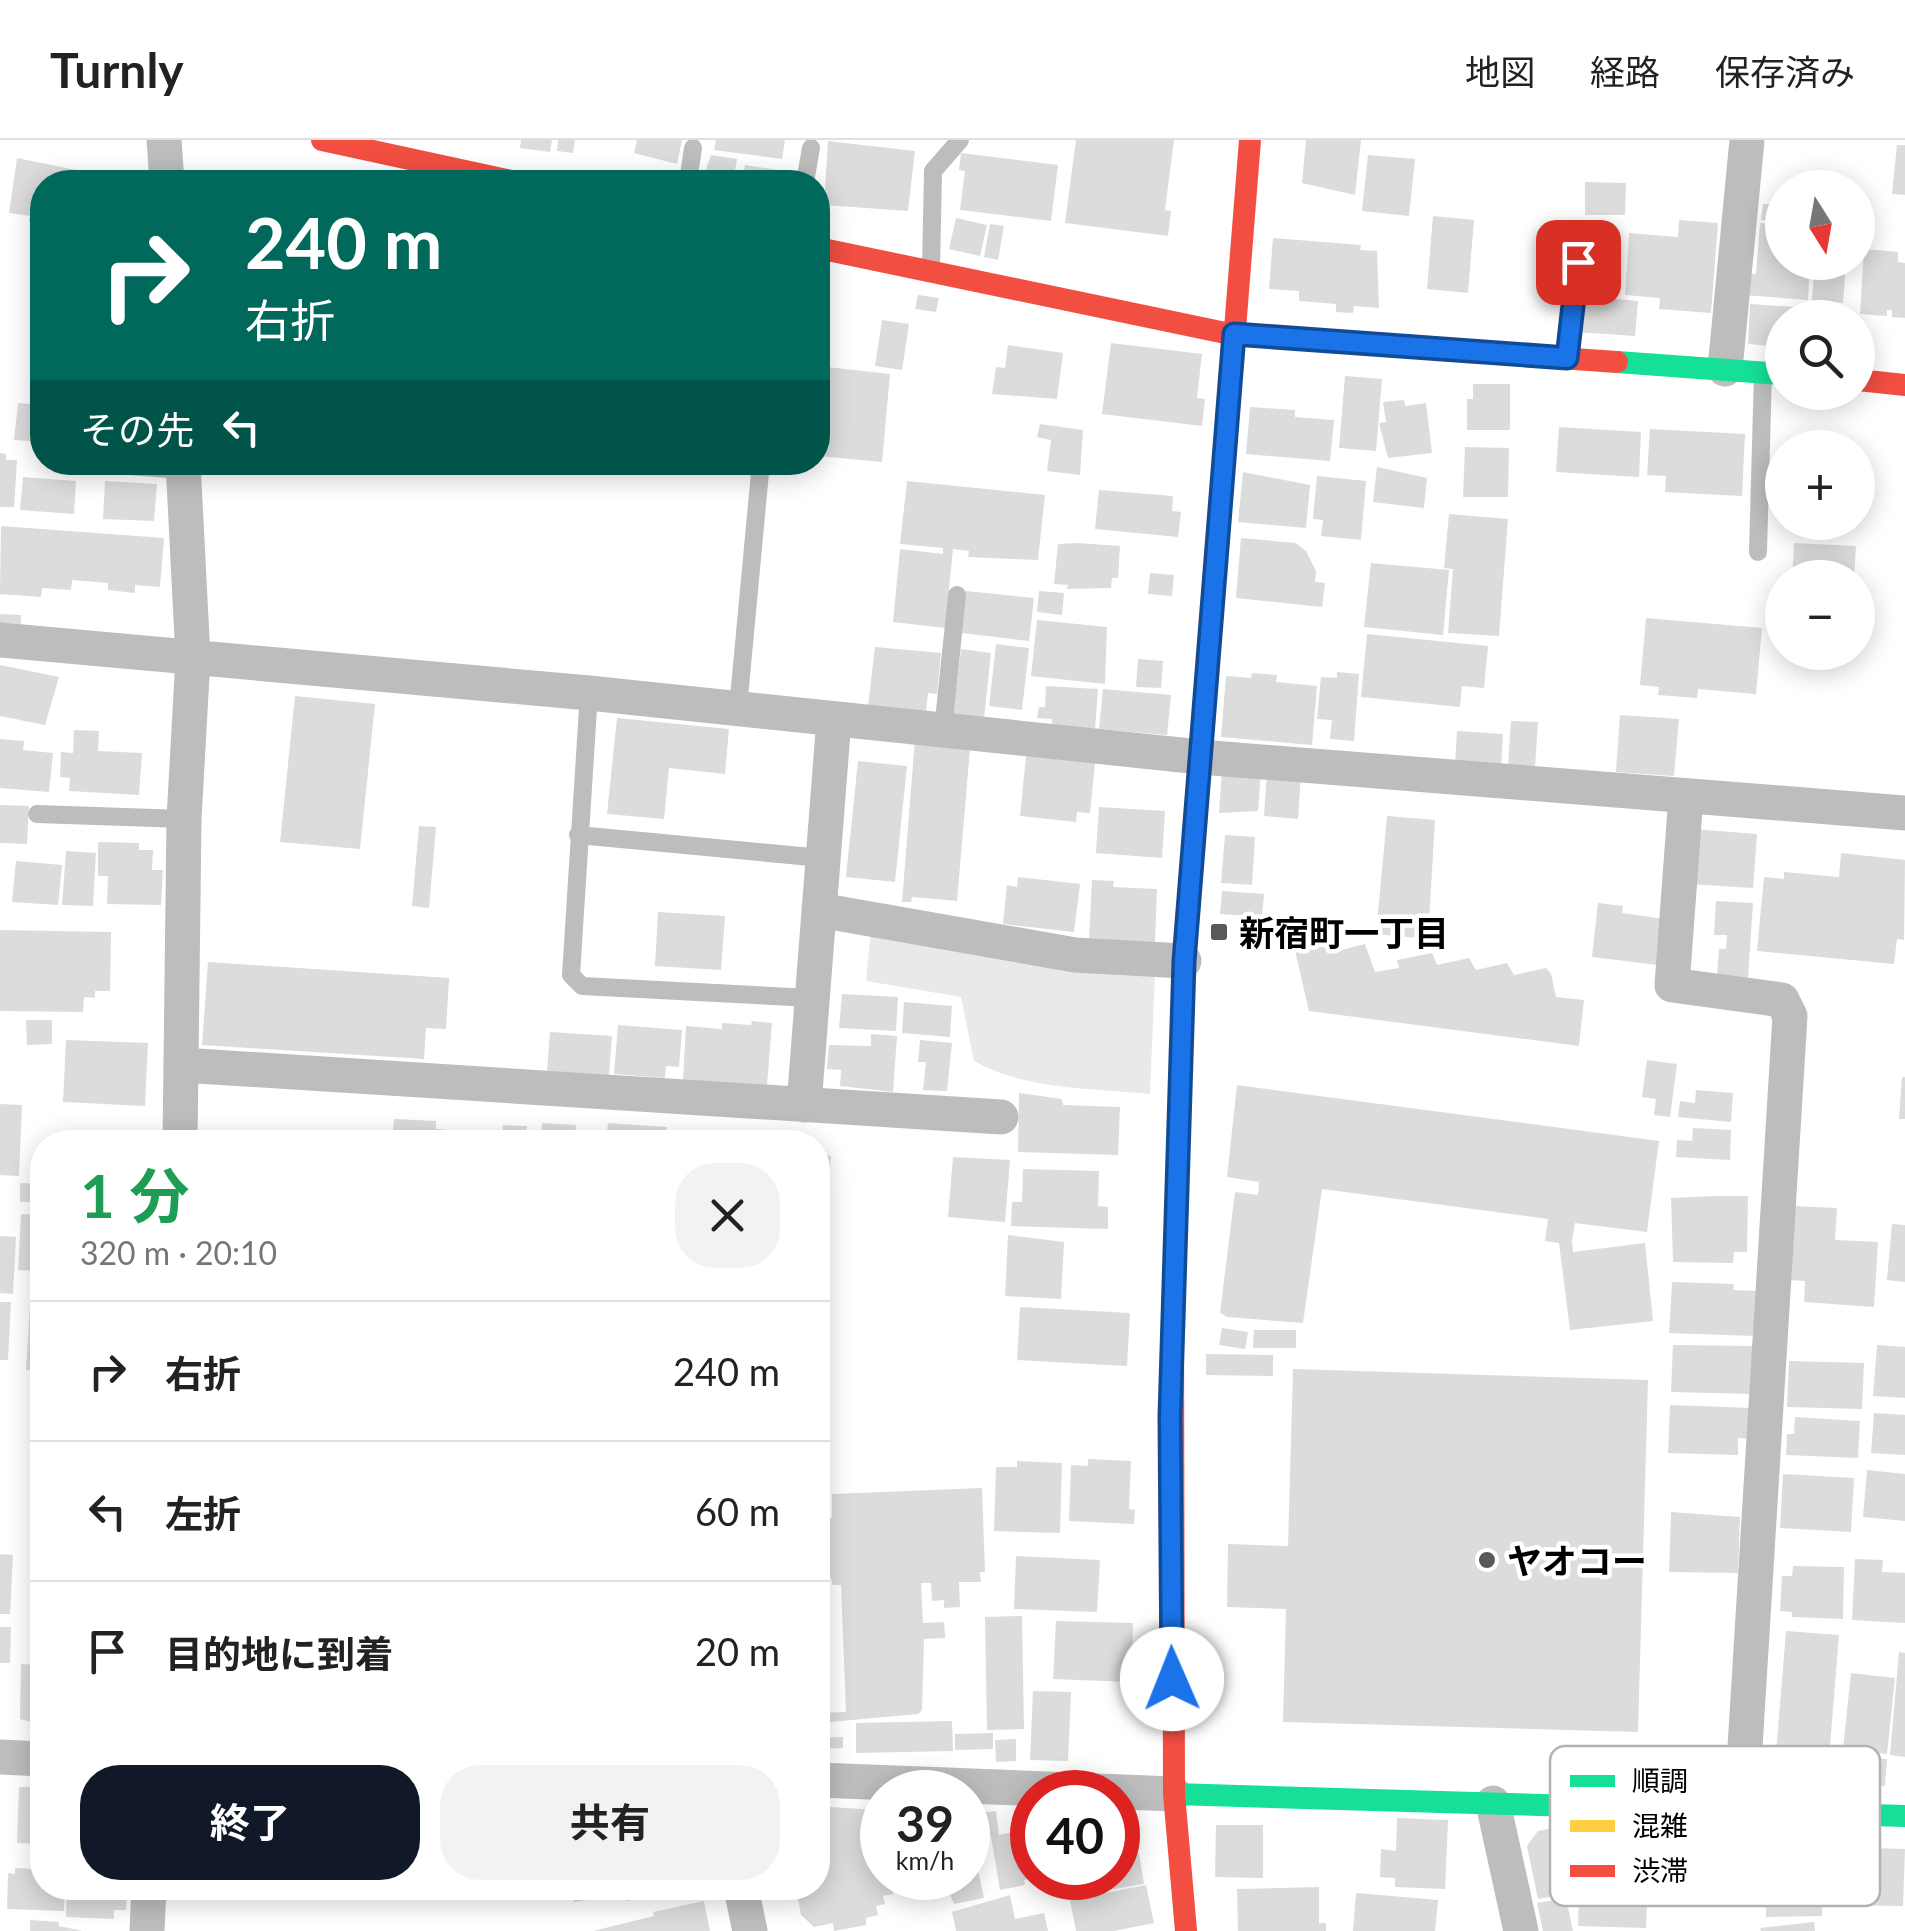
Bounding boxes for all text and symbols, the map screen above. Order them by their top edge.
text: Turnly [50,41,184,98]
text: 地図 [1465,50,1535,92]
text: 経路 [1590,50,1660,92]
text: 保存済み [1715,50,1855,92]
north arrow [1765,170,1875,280]
map controls [1765,170,1875,670]
text: 240 m [245,200,442,284]
icon: right [80,210,210,340]
pin [1536,220,1621,305]
icon: arrive [1551,235,1606,290]
text: 右折 [245,293,335,347]
button: search [1765,300,1875,410]
icon: left [214,400,269,455]
text: その先 [80,406,194,452]
button: + [1765,430,1875,540]
button: − [1765,560,1875,670]
place label: 新宿町一丁目 [1239,911,1449,953]
marker: 新宿町一丁目 [1208,921,1230,943]
text: 1 分 [80,1159,189,1231]
button: close [675,1163,780,1268]
text: 320 m · 20:10 [80,1233,277,1272]
icon: right [80,1344,135,1399]
text: 240 m [673,1348,780,1394]
text: 右折 [165,1350,241,1396]
icon: left [80,1484,135,1539]
text: 60 m [695,1488,780,1534]
text: 左折 [165,1490,241,1536]
place label: ヤオコー [1507,1539,1647,1581]
marker: ヤオコー [1476,1549,1498,1571]
icon: arrive [80,1624,135,1679]
position arrow [1120,1627,1224,1731]
text: 20 m [695,1628,780,1674]
text: 目的地に到着 [165,1630,393,1676]
legend [1550,1746,1880,1906]
text: 順調 [1632,1763,1688,1797]
button: 終了 [80,1765,420,1880]
button: 共有 [440,1765,780,1880]
speed limit sign: 40 [1010,1770,1140,1900]
text: 39 [896,1793,954,1853]
text: 混雑 [1632,1808,1688,1842]
text: km/h [896,1845,954,1875]
text: 渋滞 [1632,1853,1688,1887]

